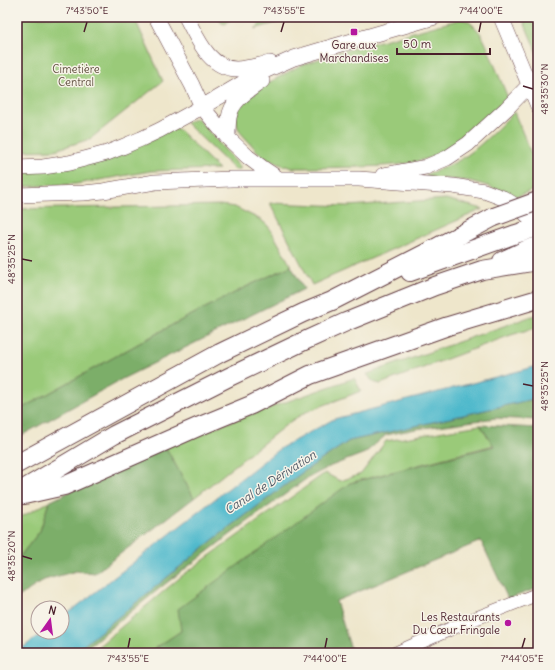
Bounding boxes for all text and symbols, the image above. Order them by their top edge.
text: 7°43'50"E [65,4,109,17]
text: 7°43'55"E [263,4,305,17]
text: 7°44'00"E [459,4,503,17]
marker: Gare aux Marchandises [349,27,359,37]
scale bar [397,30,490,56]
text: 50 m [403,36,432,51]
place label: Gare aux Marchandises [320,38,388,65]
park label: Cimetière Central [52,62,100,89]
text: 48°35'30"N [538,64,551,114]
text: 48°35'25"N [5,234,18,284]
text: 48°35'25"N [538,361,551,411]
water label: Canal de Dérivation [221,446,319,517]
text: 48°35'20"N [5,531,18,581]
north arrow [30,600,70,640]
text: N [47,603,58,618]
place label: Les Restaurants Du Cœur Fringale [413,610,500,637]
marker: Les Restaurants Du Cœur Fringale [503,618,513,628]
text: 7°43'55"E [107,652,149,665]
text: 7°44'00"E [303,652,347,665]
text: 7°44'05"E [500,652,544,665]

